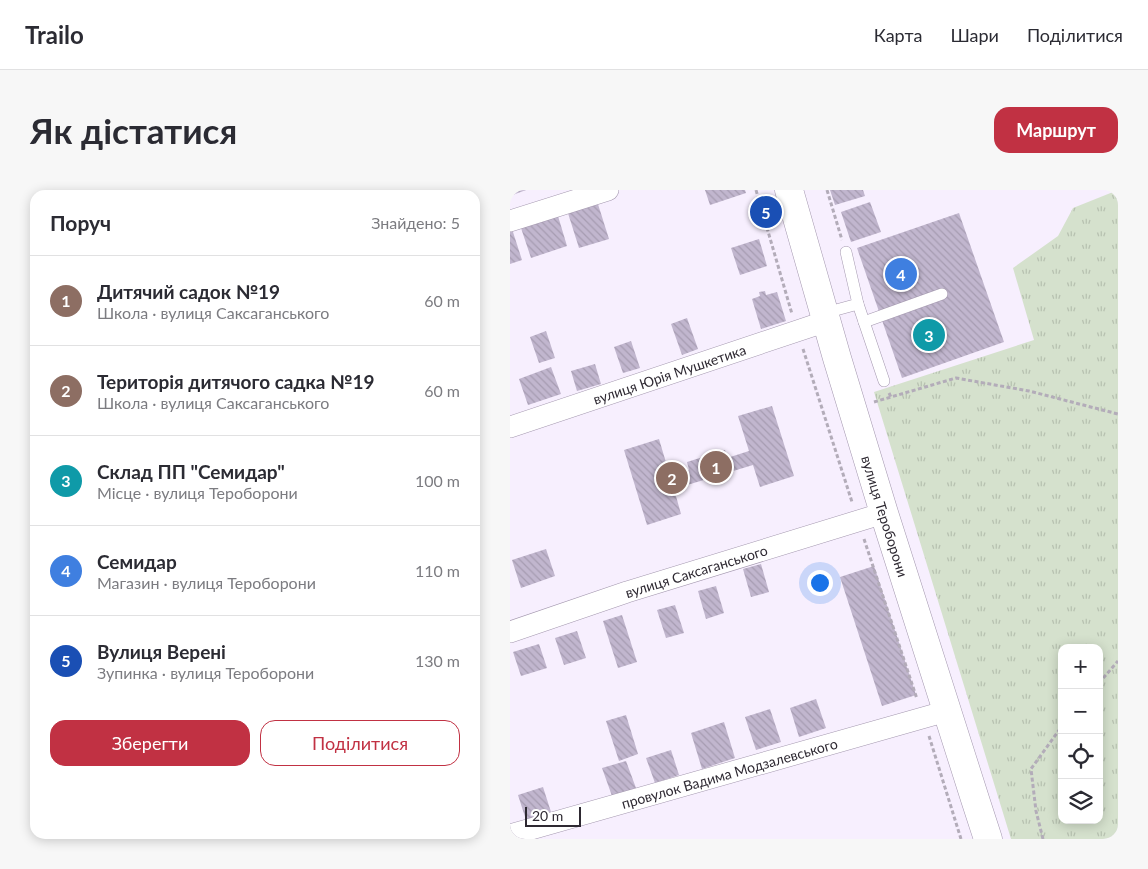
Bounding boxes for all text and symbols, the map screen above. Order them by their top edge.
text: Trailo [25,20,84,49]
text: Карта [874,24,922,46]
text: Шари [950,24,999,46]
text: Поділитися [1027,24,1123,46]
button: Маршрут [994,107,1118,153]
text: Як дістатися [30,109,237,151]
pin: 5 [750,193,782,231]
text: Поруч [50,210,111,235]
text: Знайдено: 5 [371,213,460,232]
pin: 4 [885,255,917,293]
text: Дитячий садок №19 [97,280,280,303]
text: 1 [61,291,71,310]
text: 60 m [424,291,460,310]
text: Школа · вулиця Саксаганського [97,303,329,322]
pin: 3 [913,316,945,354]
street label: вулиця Юрія Мушкетика [591,340,748,407]
text: Територія дитячого садка №19 [97,370,375,393]
text: 2 [61,381,71,400]
text: 60 m [424,381,460,400]
text: Школа · вулиця Саксаганського [97,393,329,412]
pin: 1 [700,448,732,486]
street label: вулиця Тероборони [859,453,912,579]
pin: 2 [656,459,688,497]
text: Склад ПП "Семидар" [97,460,285,483]
text: 3 [61,471,71,490]
text: 100 m [415,471,460,490]
text: Місце · вулиця Тероборони [97,483,298,502]
street label: вулиця Саксаганського [623,541,769,601]
text: Семидар [97,550,177,573]
text: 4 [61,561,71,580]
text: 110 m [415,561,460,580]
your location [807,570,833,596]
text: Магазин · вулиця Тероборони [97,573,316,592]
text: Вулиця Верені [97,640,226,663]
map controls [1058,644,1103,824]
button: + [1058,644,1103,689]
text: 5 [61,651,71,670]
text: 130 m [415,651,460,670]
text: Зупинка · вулиця Тероборони [97,663,314,682]
button: − [1058,689,1103,734]
button: Зберегти [50,720,250,766]
button: Поділитися [260,720,460,766]
street label: провулок Вадима Модзалевського [619,734,839,811]
button: locate [1058,734,1103,779]
button: layers [1058,779,1103,824]
scale bar [525,804,581,827]
text: 20 m [532,807,563,824]

